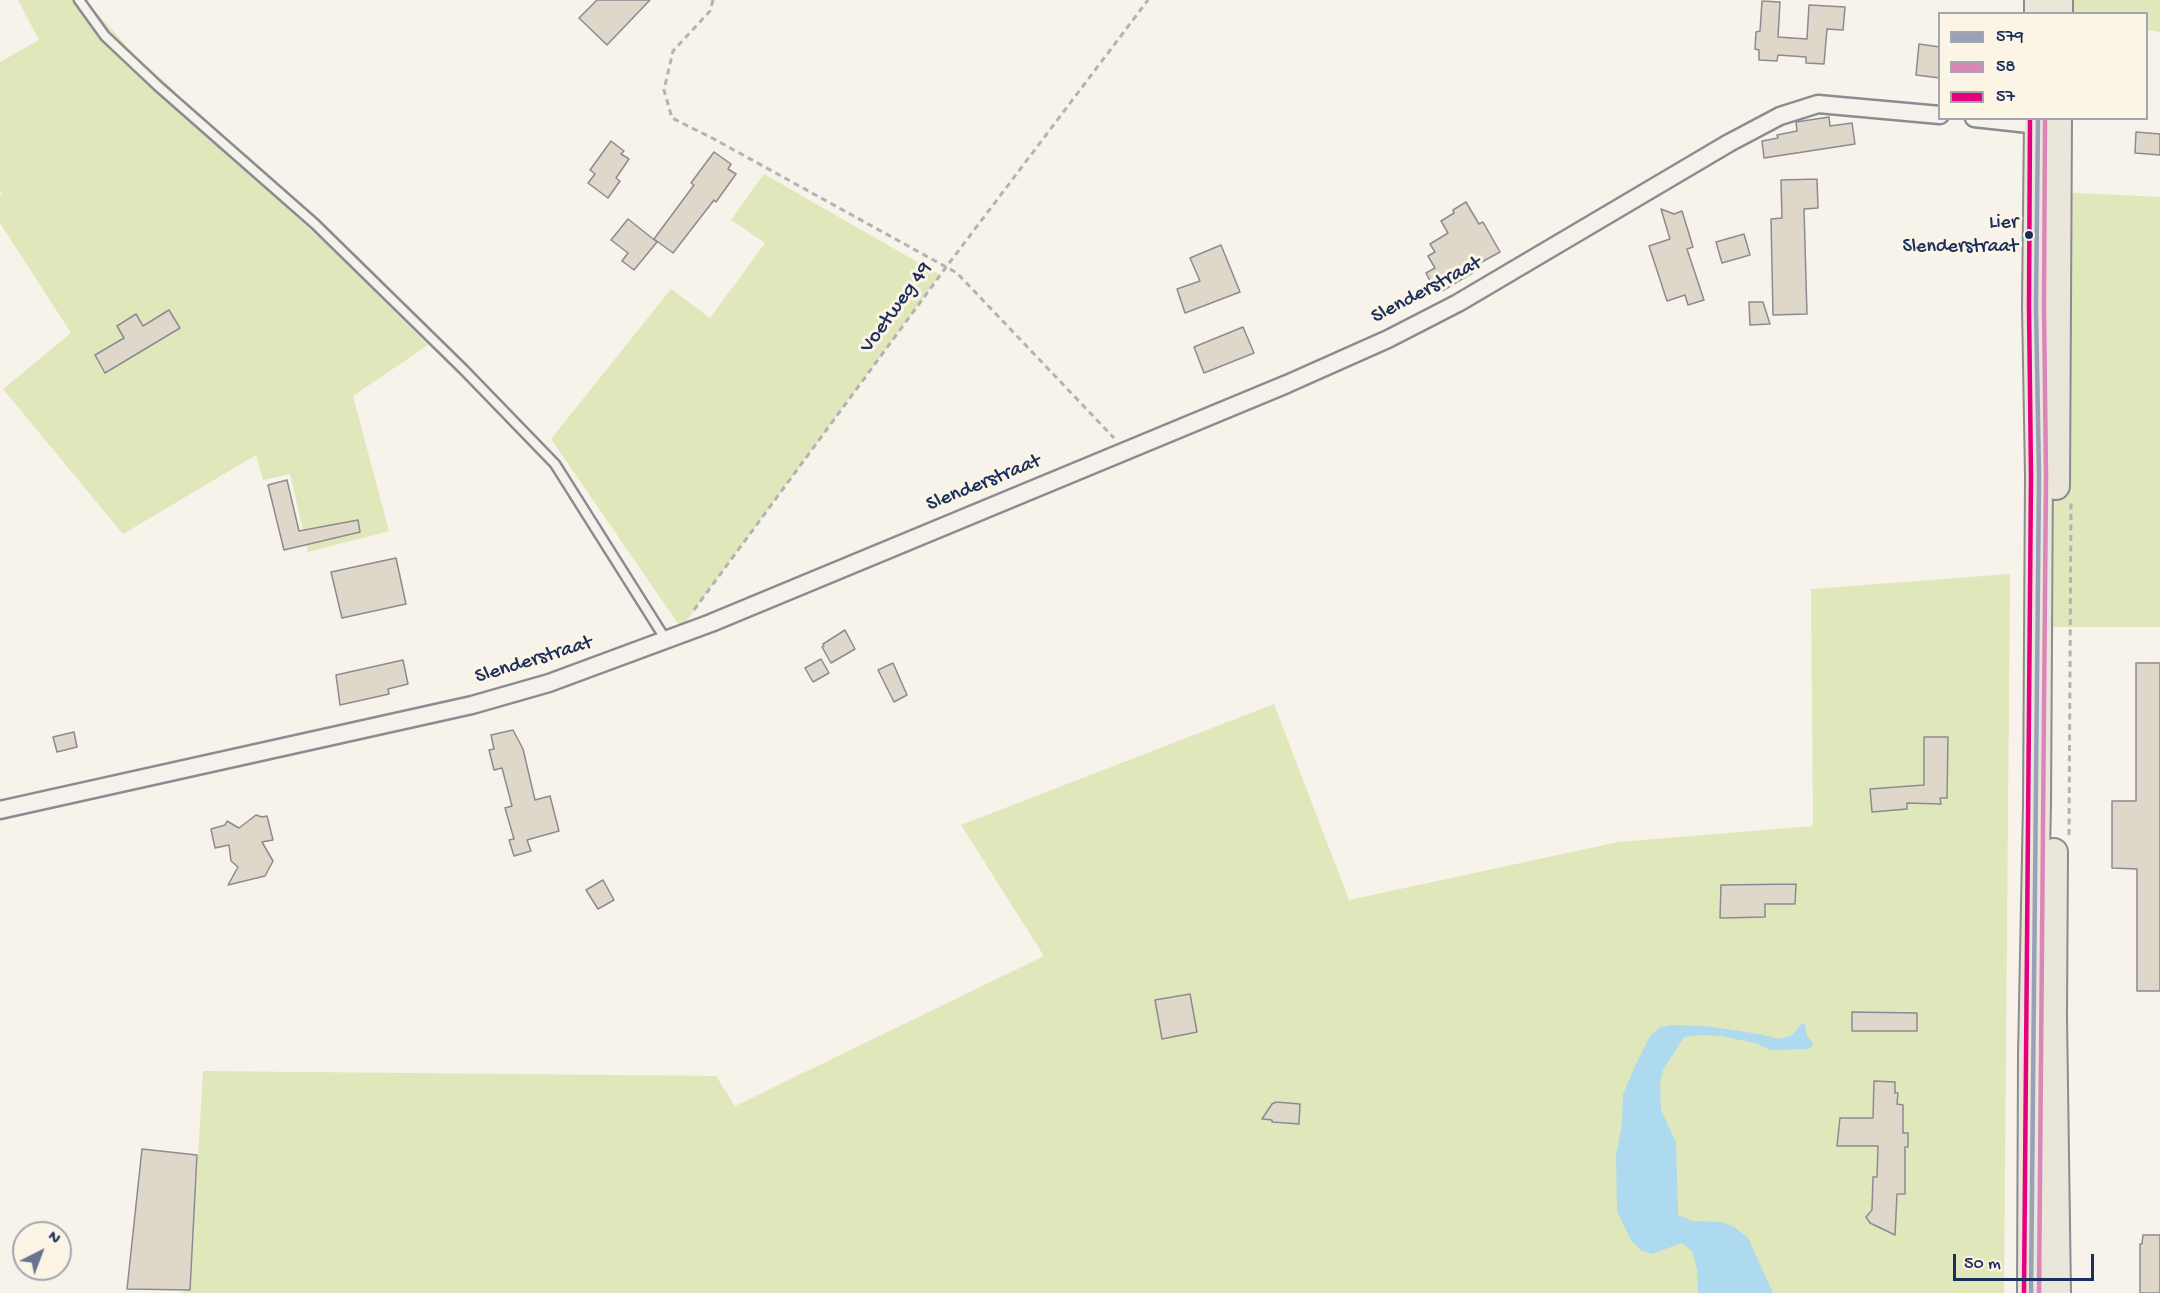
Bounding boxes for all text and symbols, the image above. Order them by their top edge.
legend [1938,12,2148,120]
text: 579 [1996,27,2024,48]
text: 58 [1996,57,2015,78]
text: 57 [1996,87,2015,108]
place label: Lier Slenderstraat [1902,212,2018,259]
marker: Lier Slenderstraat [2023,229,2035,241]
street label: Slenderstraat [1367,251,1487,331]
street label: Voetweg 49 [856,258,938,358]
street label: Slenderstraat [923,450,1045,518]
street label: Slenderstraat [472,631,596,691]
north arrow [12,1221,72,1281]
text: N [43,1228,63,1249]
scale bar [1956,1242,2097,1280]
text: 50 m [1964,1254,2001,1275]

